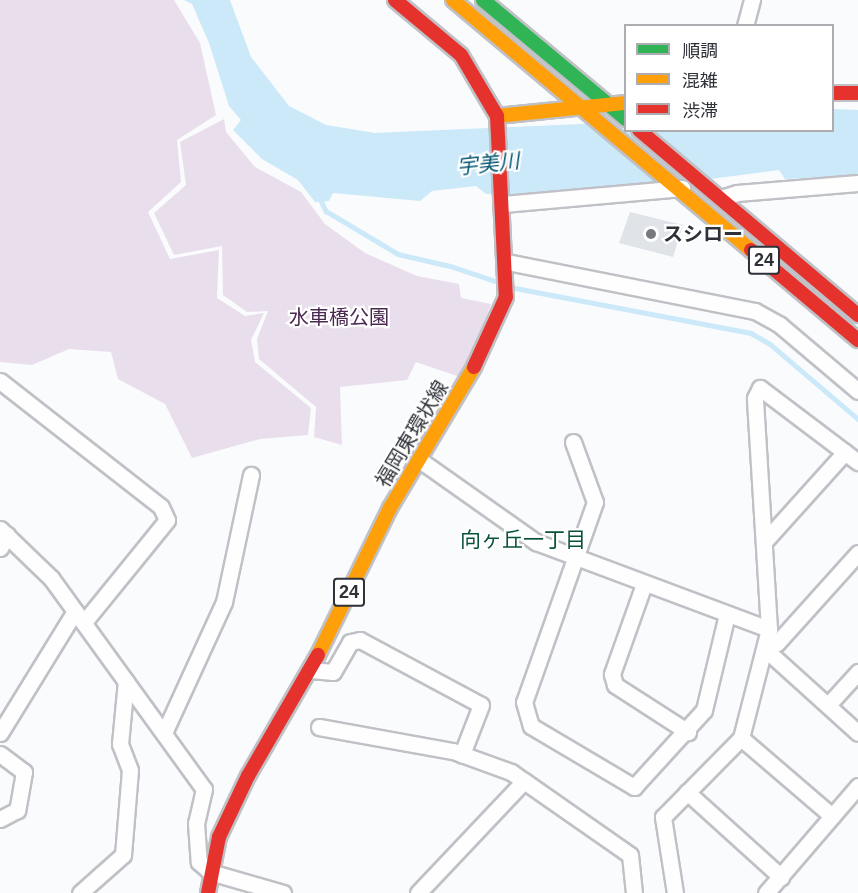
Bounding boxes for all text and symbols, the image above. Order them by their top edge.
legend [624,24,834,132]
text: 順調 [682,41,718,61]
text: 混雑 [682,71,718,91]
text: 渋滞 [682,101,718,121]
water label: 宇美川 [455,148,521,180]
place label: スシロー [663,222,743,246]
marker: スシロー [644,227,658,241]
road number: 24 [748,245,780,275]
park label: 水車橋公園 [289,305,389,329]
street label: 福岡東環状線 [371,376,453,492]
district label: 向ヶ丘一丁目 [460,527,586,553]
road number: 24 [332,577,366,607]

